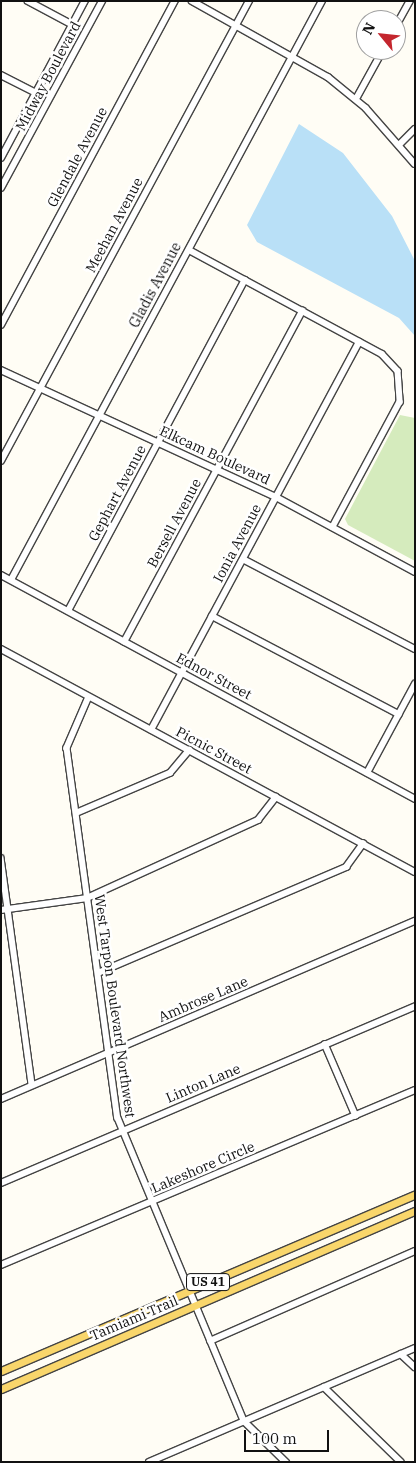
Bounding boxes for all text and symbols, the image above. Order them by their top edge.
north arrow [356,10,406,60]
street label: Midway Boulevard [12,18,84,134]
text: N [358,19,379,38]
street label: Glendale Avenue [44,104,110,210]
street label: Meehan Avenue [82,175,146,275]
street label: Gladis Avenue [125,239,185,331]
street label: Elkcam Boulevard [157,422,273,488]
street label: Gephart Avenue [85,442,149,544]
street label: Bersell Avenue [144,476,204,570]
street label: Ionia Avenue [209,501,265,585]
street label: Ednor Street [173,649,255,703]
street label: Picnic Street [173,723,255,777]
street label: West Tarpon Boulevard Northwest [91,893,139,1119]
street label: Ambrose Lane [156,973,250,1025]
street label: Linton Lane [163,1060,243,1106]
street label: Lakeshore Circle [149,1138,257,1196]
road number: US 41 [186,1272,230,1291]
street label: Tamiami Trail [87,1292,181,1344]
scale bar [246,1420,331,1452]
text: 100 m [252,1429,297,1448]

